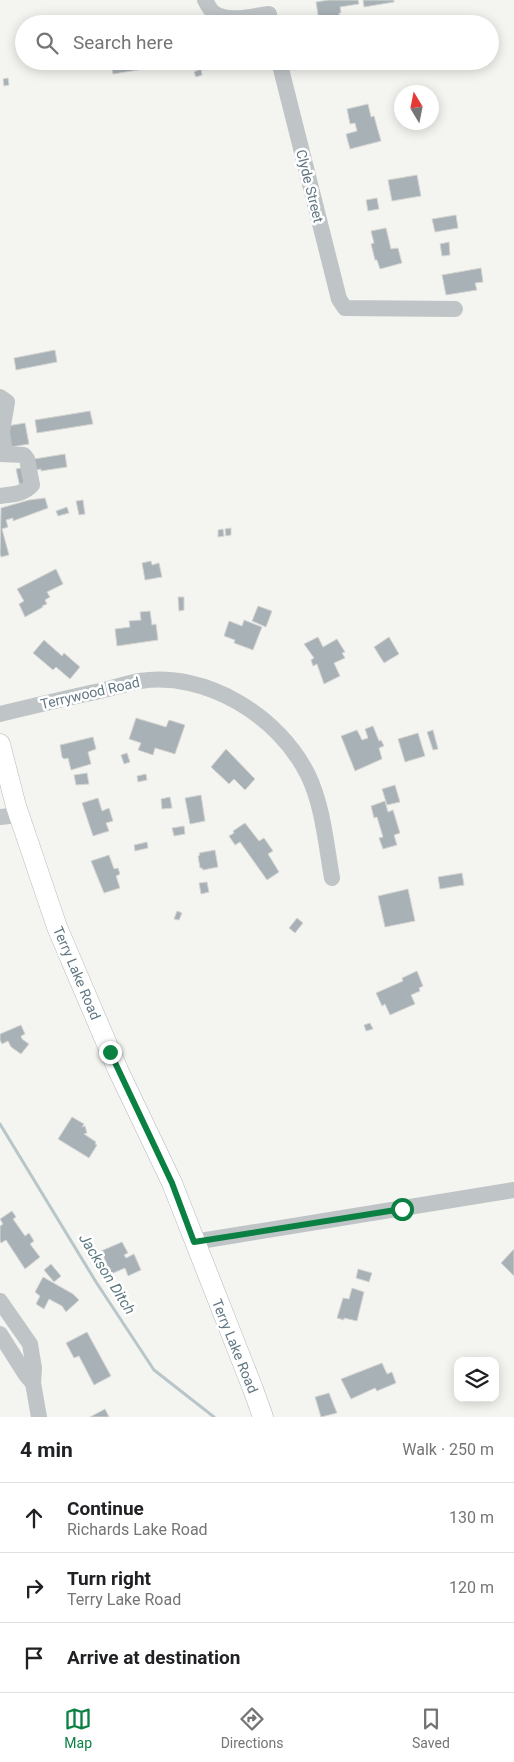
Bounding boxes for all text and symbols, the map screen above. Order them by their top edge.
search box [15,15,499,70]
icon: search [33,29,61,57]
text: Search here [73,31,173,54]
north arrow [394,85,439,130]
street label: Clyde Street [293,148,327,225]
street label: Terrywood Road [39,674,141,712]
street label: Terry Lake Road [50,924,104,1022]
route end [99,1041,122,1064]
route start [391,1198,414,1221]
water label: Jackson Ditch [75,1230,139,1318]
street label: Terry Lake Road [209,1297,261,1395]
map controls [454,1357,499,1402]
button: layers [454,1357,499,1402]
text: 4 min [20,1438,73,1462]
text: Walk · 250 m [402,1440,494,1459]
text: Continue [67,1497,144,1520]
icon: ahead [20,1504,48,1532]
text: 130 m [449,1508,494,1527]
text: Richards Lake Road [67,1520,208,1539]
text: Turn right [67,1567,151,1590]
icon: right [20,1574,48,1602]
text: 120 m [449,1578,494,1597]
text: Terry Lake Road [67,1590,181,1609]
icon: arrive [20,1644,48,1672]
text: Arrive at destination [67,1646,240,1669]
tab: Map [64,1705,92,1751]
tab: Directions [221,1705,284,1751]
tab: Saved [412,1705,450,1751]

